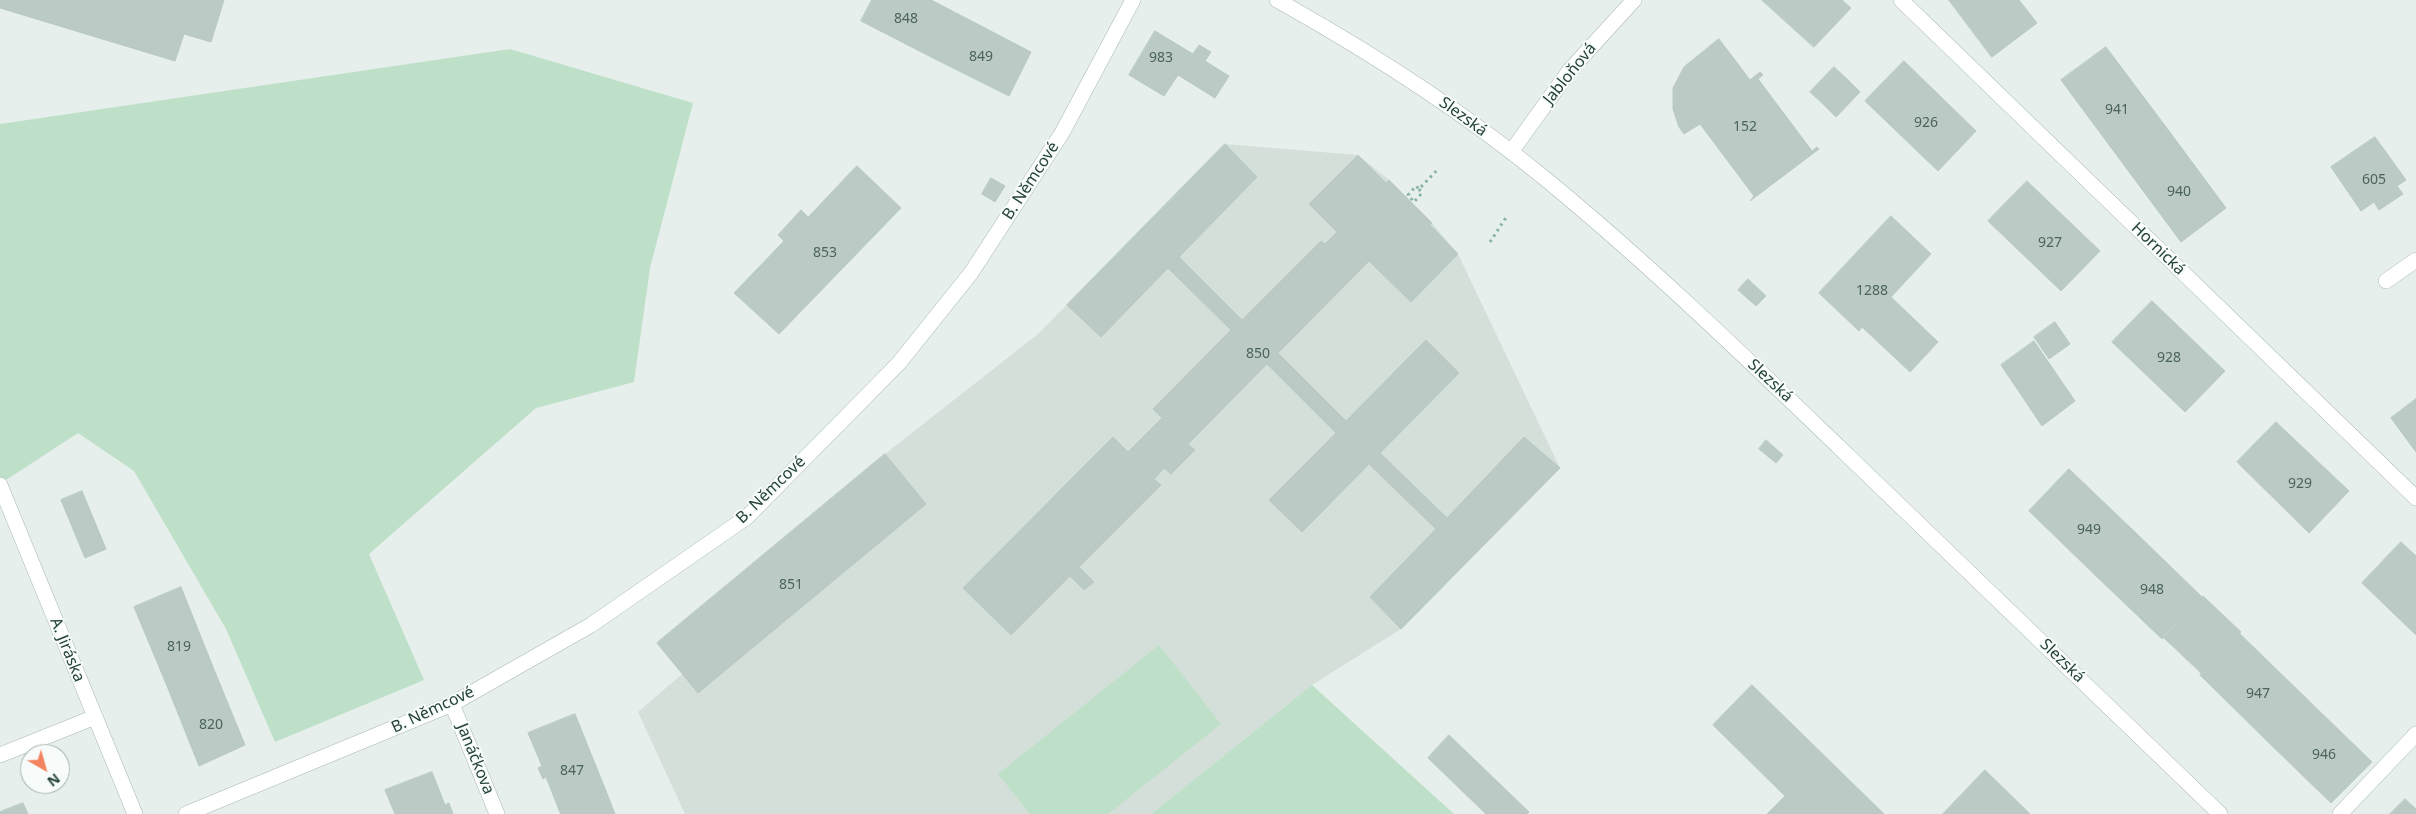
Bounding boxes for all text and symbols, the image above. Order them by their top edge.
house number: 848 [894,11,918,27]
street label: Jabloňová [1539,39,1601,109]
house number: 849 [969,49,993,65]
house number: 983 [1149,50,1173,66]
street label: Slezská [1435,93,1491,141]
house number: 941 [2105,102,2129,118]
house number: 926 [1914,115,1938,131]
house number: 152 [1733,119,1757,135]
street label: B. Němcové [999,138,1063,224]
house number: 605 [2362,172,2386,188]
house number: 940 [2167,184,2191,200]
street label: Hornická [2127,219,2189,279]
house number: 927 [2038,235,2062,251]
house number: 853 [813,245,837,261]
house number: 1288 [1856,283,1888,299]
house number: 850 [1246,346,1270,362]
house number: 928 [2157,350,2181,366]
street label: Slezská [1744,355,1796,407]
street label: B. Němcové [732,452,810,528]
house number: 929 [2288,476,2312,492]
house number: 949 [2077,522,2101,538]
house number: 851 [779,577,803,593]
house number: 948 [2140,582,2164,598]
street label: A. Jiráska [45,615,89,685]
street label: Slezská [2036,635,2088,687]
house number: 819 [167,639,191,655]
street label: B. Němcové [389,682,477,738]
house number: 947 [2246,686,2270,702]
house number: 820 [199,717,223,733]
street label: Janáčkova [452,721,498,797]
north arrow [20,744,70,794]
house number: 946 [2312,747,2336,763]
house number: 847 [560,763,584,779]
text: N [44,769,64,791]

